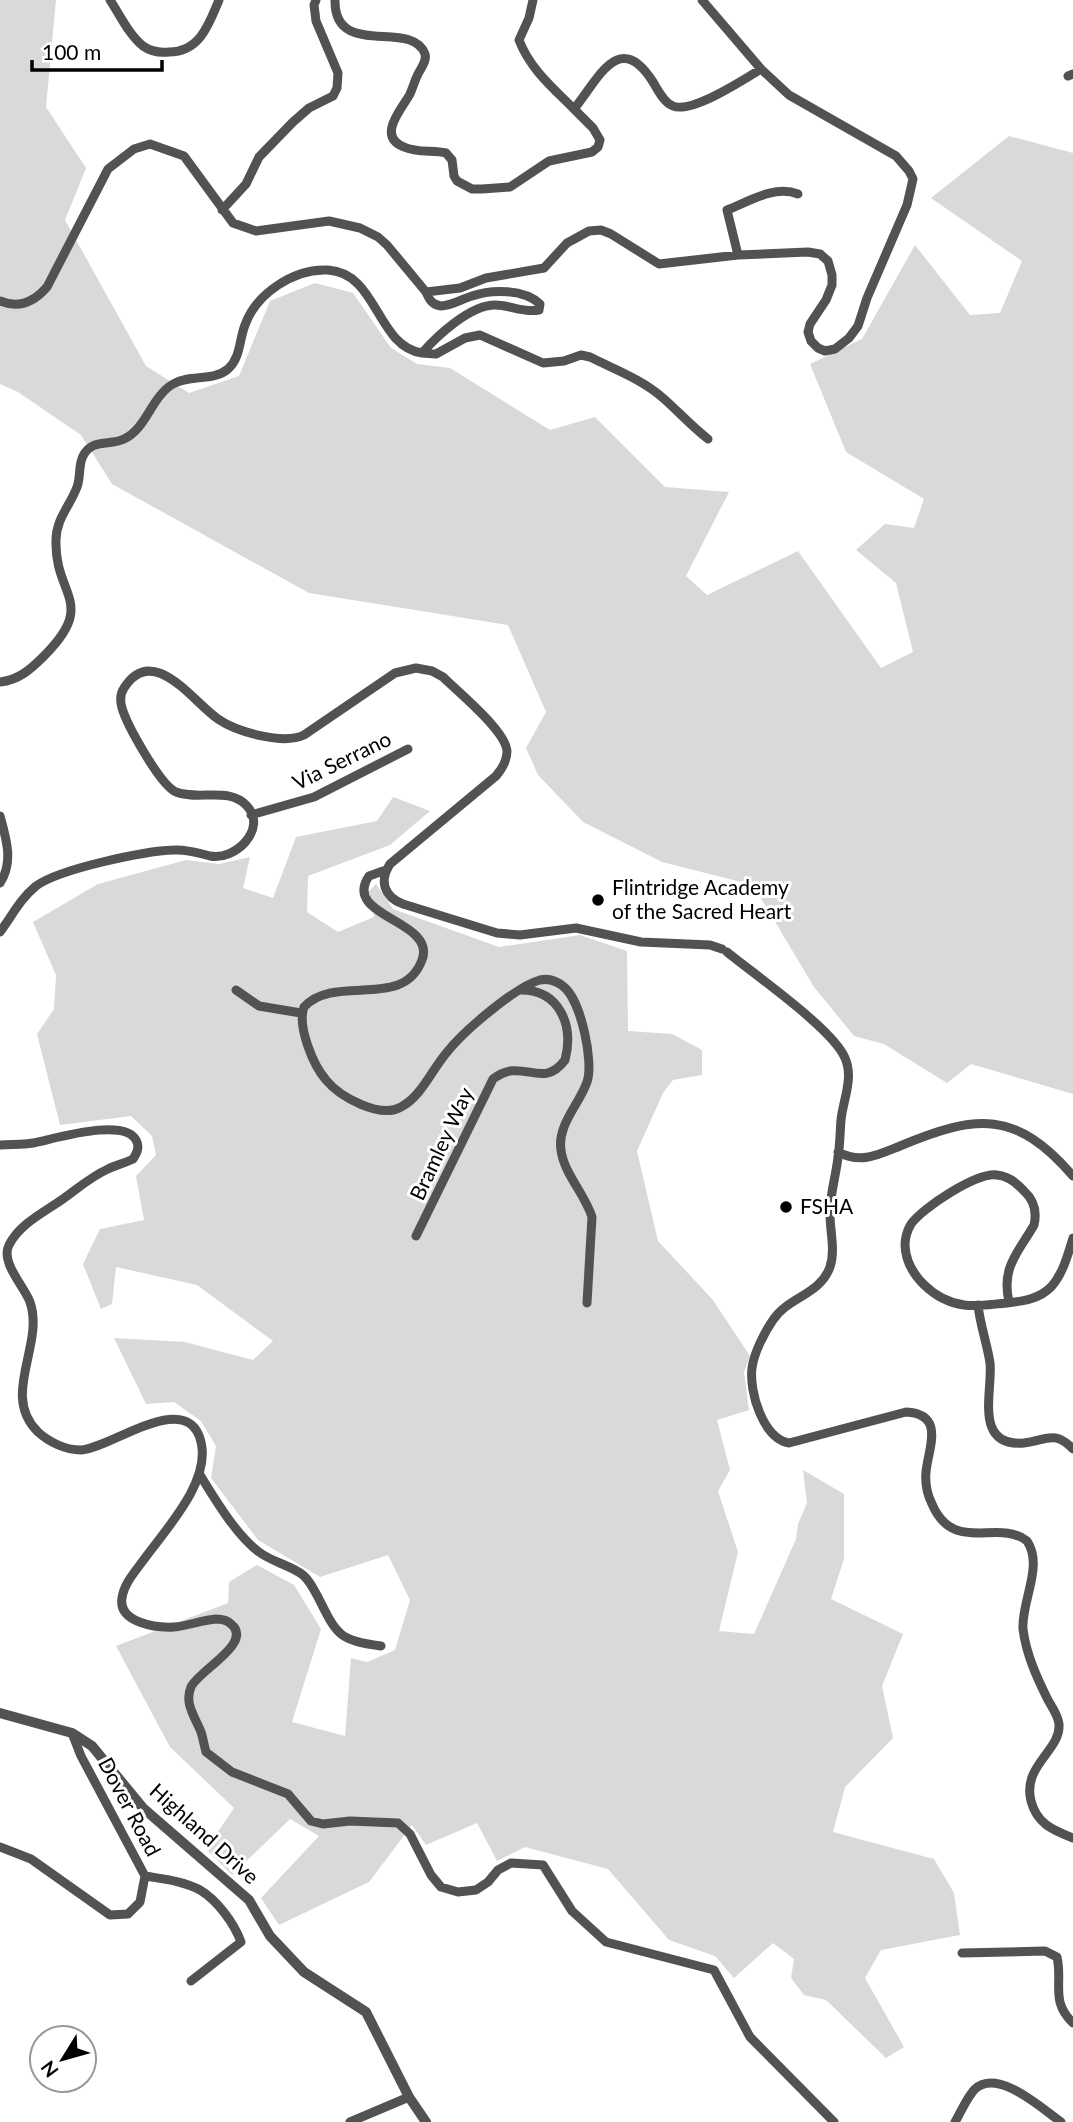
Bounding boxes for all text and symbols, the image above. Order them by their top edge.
scale bar [32,28,161,72]
text: 100 m [42,39,101,64]
street label: Via Serrano [288,725,395,794]
place label: Flintridge Academy of the Sacred Heart [612,874,792,923]
marker: Flintridge Academy of the Sacred Heart [590,892,606,908]
street label: Bramley Way [404,1083,478,1204]
place label: FSHA [800,1193,854,1218]
marker: FSHA [778,1199,794,1215]
street label: Dover Road [94,1753,167,1860]
street label: Highland Drive [145,1777,265,1888]
north arrow [28,2024,98,2094]
text: N [35,2057,63,2082]

